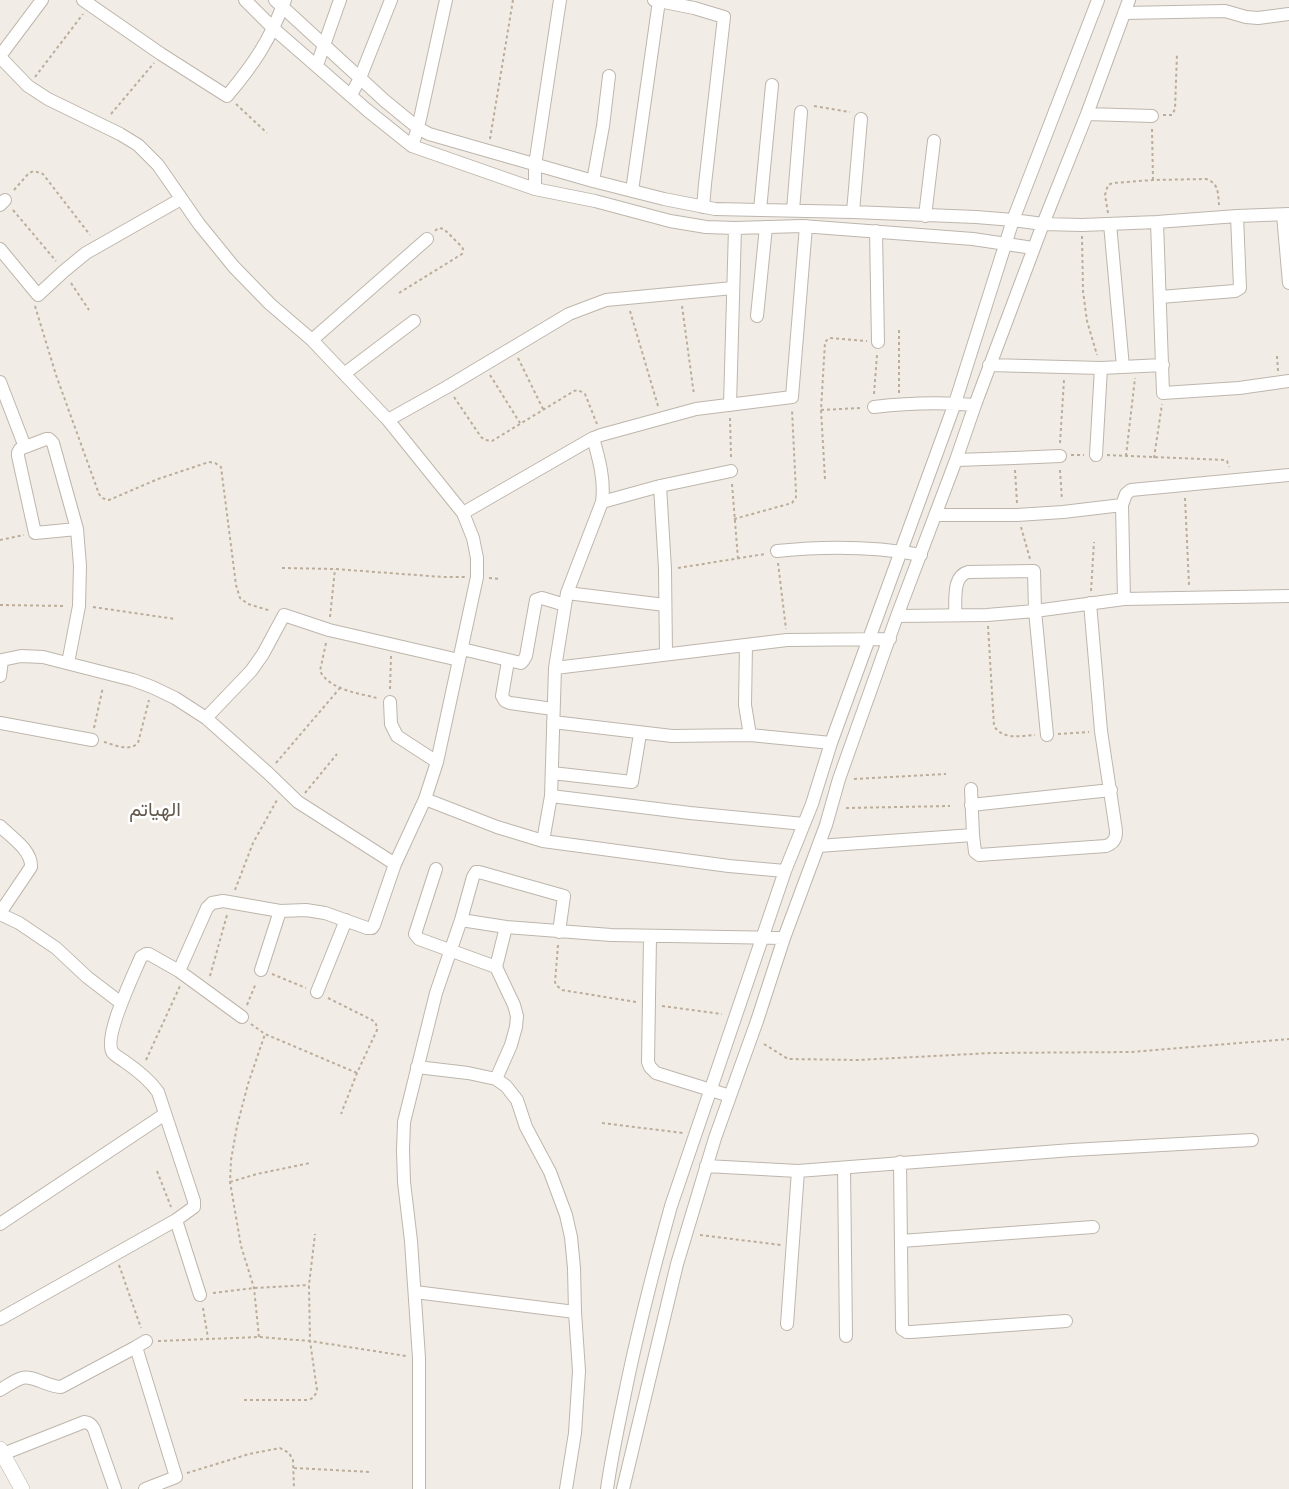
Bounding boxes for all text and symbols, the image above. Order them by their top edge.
district label: الهياتم [129,799,181,823]

